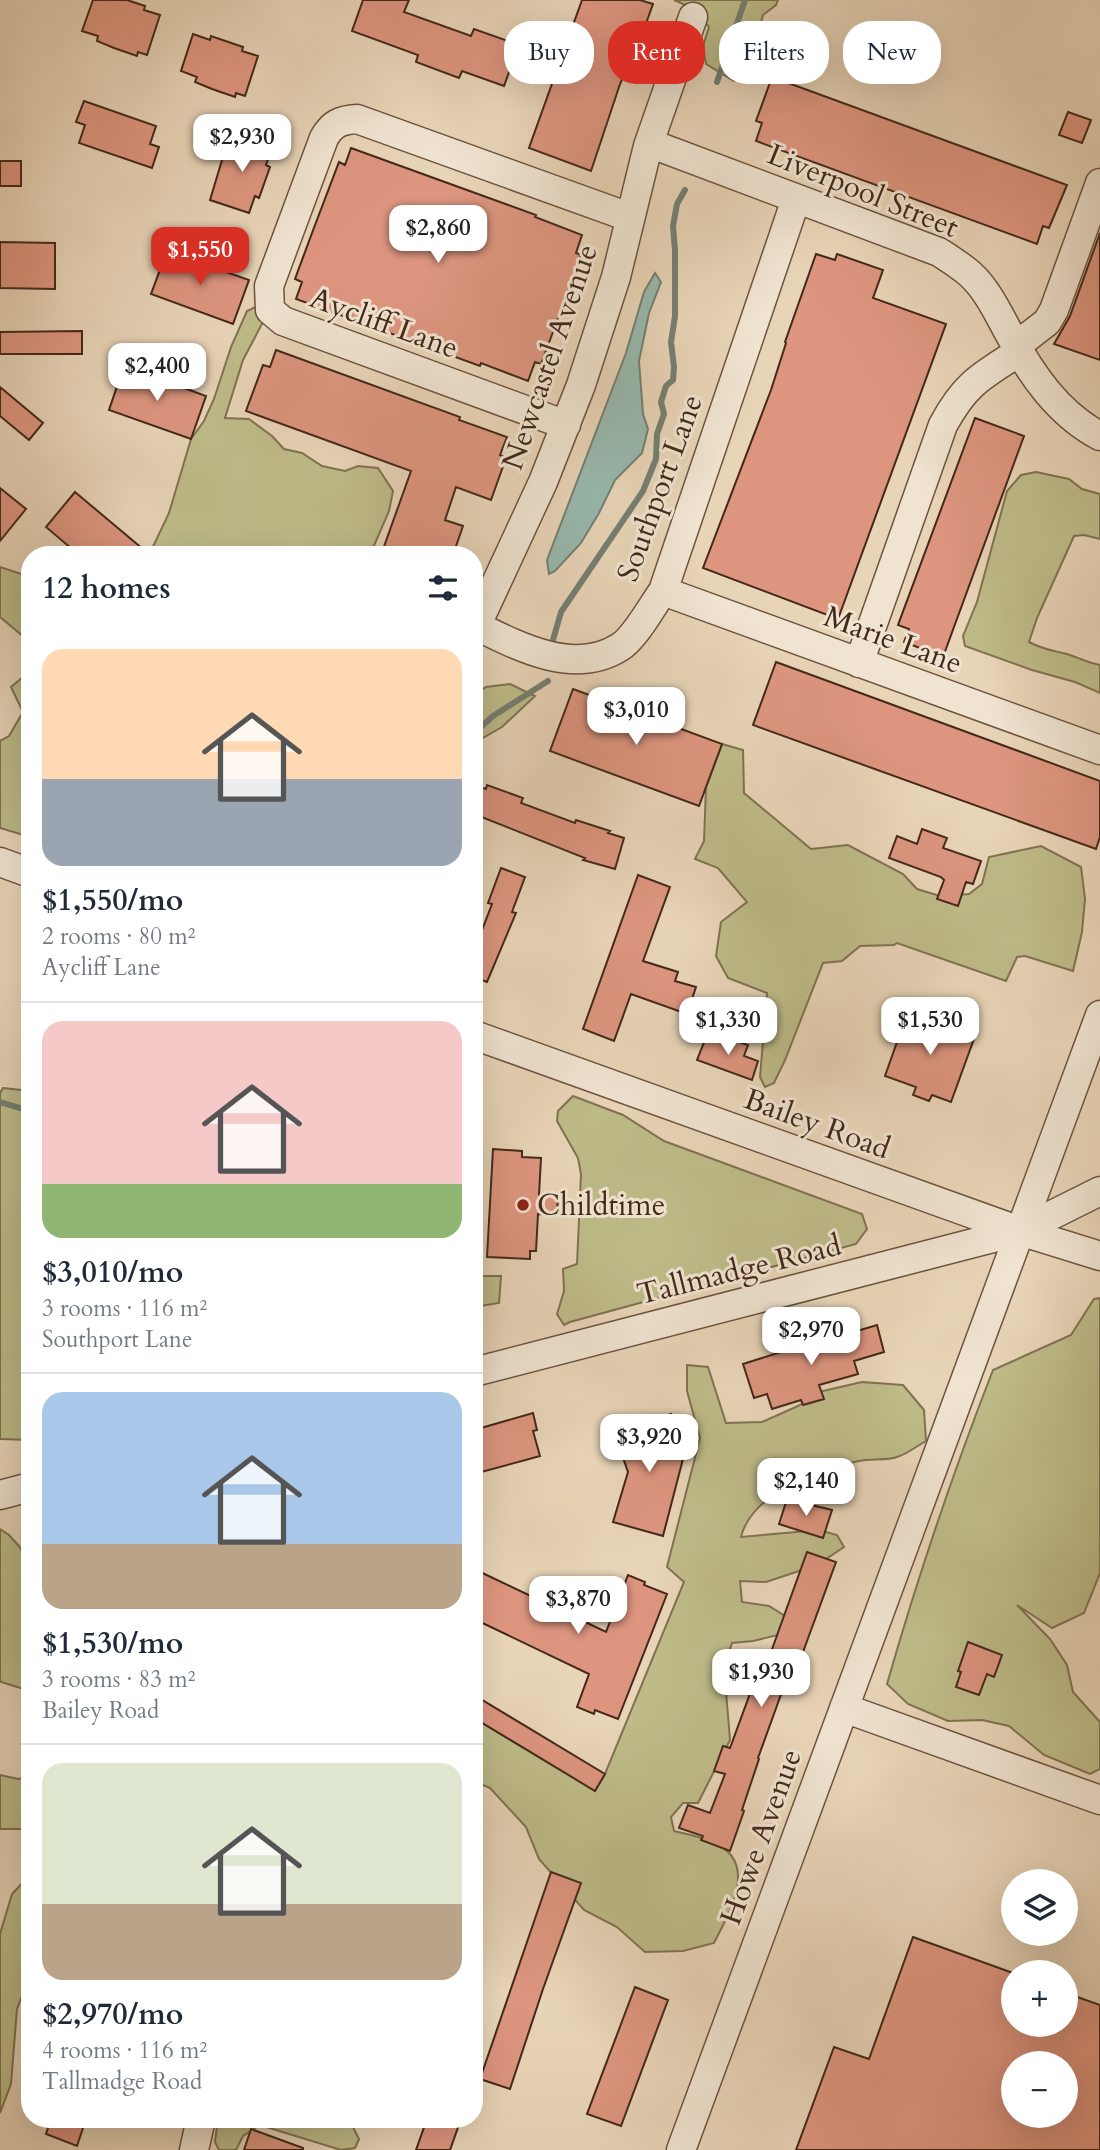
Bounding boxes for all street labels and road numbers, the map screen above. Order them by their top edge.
street label: Liverpool Street [761,134,965,248]
street label: Newcastel Avenue [492,239,608,475]
street label: Aycliff Lane [304,277,464,369]
street label: Southport Lane [607,389,713,587]
street label: Marie Lane [818,596,968,684]
street label: Bailey Road [738,1079,896,1169]
street label: Tallmadge Road [633,1225,845,1315]
street label: Howe Avenue [710,1743,812,1931]

